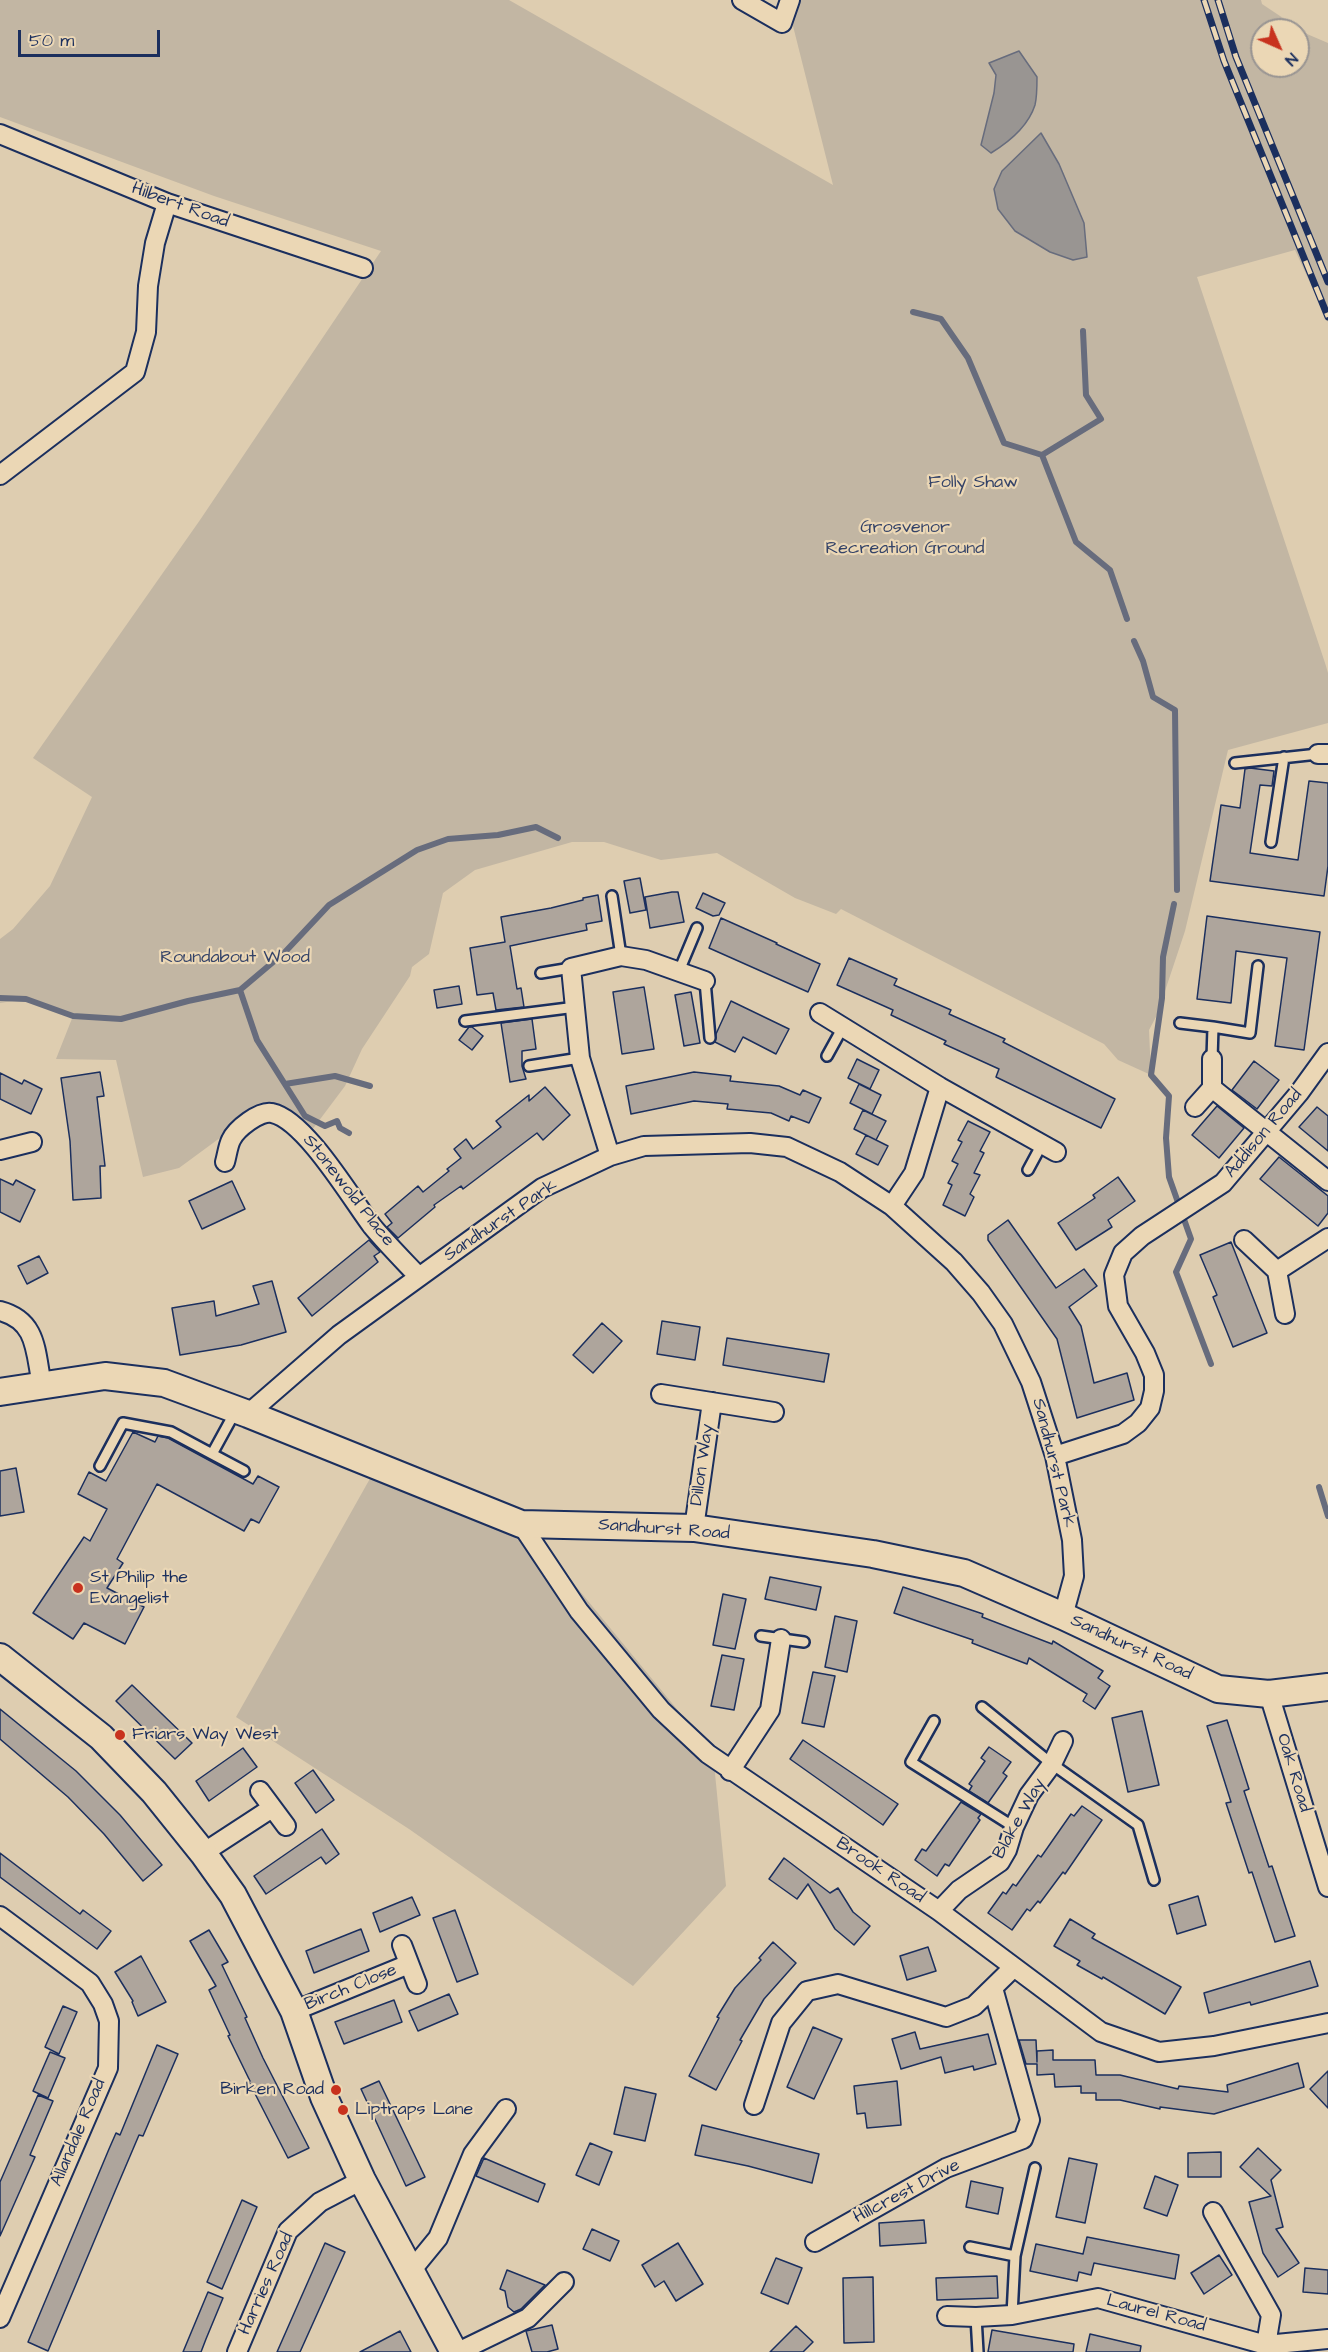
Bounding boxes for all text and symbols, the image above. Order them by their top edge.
scale bar [21,18,164,56]
north arrow [1250,18,1310,78]
text: 50 m [29,28,74,53]
text: N [1280,48,1303,71]
street label: Hilbert Road [128,178,232,234]
park label: Folly Shaw [928,472,1018,494]
park label: Grosvenor Recreation Ground [825,517,985,560]
park label: Roundabout Wood [160,947,310,969]
street label: Addison Road [1221,1085,1307,1183]
street label: Stonewold Place [298,1131,398,1251]
street label: Sandhurst Park [440,1175,562,1267]
street label: Sandhurst Park [1027,1396,1079,1530]
street label: Dillon Way [687,1423,719,1507]
street label: Sandhurst Road [598,1515,730,1545]
place label: St Philip the Evangelist [90,1567,188,1610]
marker: St Philip the Evangelist [71,1581,85,1595]
street label: Sandhurst Road [1067,1610,1195,1686]
place label: Friars Way West [132,1724,279,1746]
marker: Friars Way West [113,1728,127,1742]
street label: Oak Road [1271,1731,1315,1815]
street label: Blake Way [989,1775,1051,1863]
street label: Brook Road [831,1833,929,1909]
street label: Birch Close [302,1960,400,2016]
street label: Allandale Road [47,2076,111,2190]
place label: Birken Road [220,2079,324,2101]
marker: Birken Road [329,2083,343,2097]
place label: Liptraps Lane [355,2099,473,2121]
marker: Liptraps Lane [336,2103,350,2117]
street label: Hillcrest Drive [850,2155,964,2229]
street label: Harries Road [235,2229,299,2339]
street label: Laurel Road [1104,2290,1208,2338]

